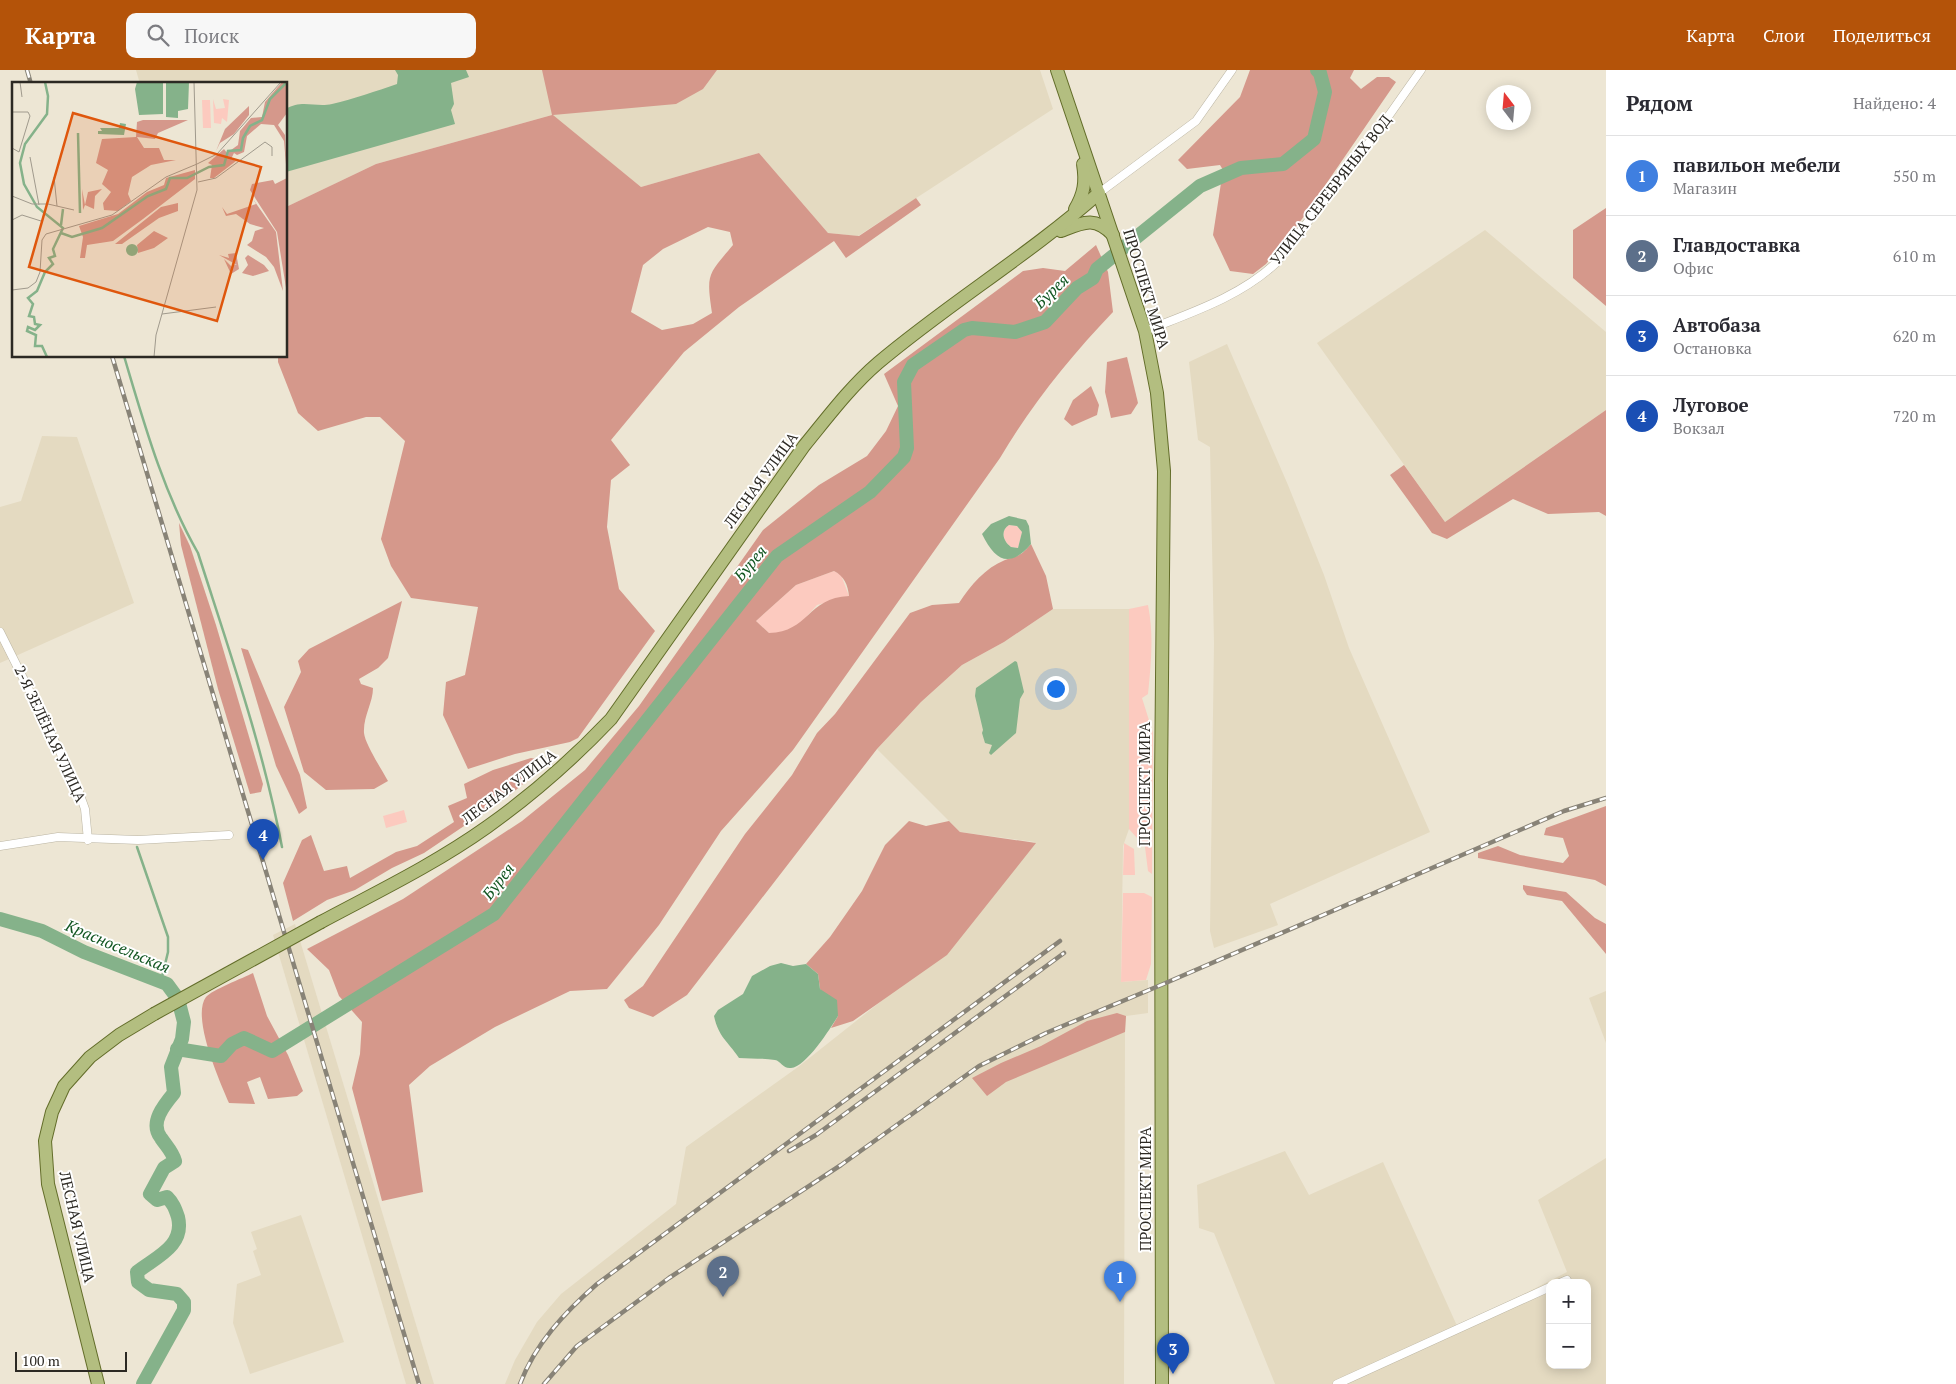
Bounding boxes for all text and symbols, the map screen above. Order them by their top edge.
search box [126,13,476,58]
text: Карта [25,19,96,51]
icon: search [144,21,172,49]
text: Поиск [184,23,239,48]
text: Карта [1686,23,1735,47]
text: Слои [1763,23,1805,47]
text: Поделиться [1833,23,1931,47]
inset map [12,82,288,358]
north arrow [1486,85,1531,130]
text: Рядом [1626,89,1693,117]
text: Найдено: 4 [1853,92,1936,114]
street label: УЛИЦА СЕРЕБРЯНЫХ ВОД [1265,109,1396,269]
text: павильон мебели [1673,152,1841,177]
text: 1 [1637,165,1647,187]
text: 550 m [1893,165,1936,187]
text: Магазин [1673,177,1737,199]
street label: ПРОСПЕКТ МИРА [1119,226,1175,352]
text: Главдоставка [1673,232,1800,257]
text: 2 [1637,245,1647,267]
text: 610 m [1893,245,1936,267]
text: Офис [1673,257,1714,279]
water label: Бурея [1028,269,1073,314]
text: Автобаза [1673,312,1761,337]
text: 3 [1637,325,1647,347]
text: 620 m [1893,325,1936,347]
text: Остановка [1673,337,1752,359]
text: Луговое [1673,392,1749,417]
text: 4 [1637,405,1647,427]
text: 720 m [1893,405,1936,427]
text: Вокзал [1673,417,1725,439]
street label: ЛЕСНАЯ УЛИЦА [718,427,802,532]
water label: Бурея [728,540,772,586]
street label: 2-Я ЗЕЛЁНАЯ УЛИЦА [10,662,92,806]
your location [1043,676,1069,702]
street label: ПРОСПЕКТ МИРА [1134,721,1154,846]
street label: ЛЕСНАЯ УЛИЦА [456,744,560,829]
pin: 4 [247,819,279,860]
water label: Бурея [476,858,519,905]
water label: Красносельская [61,914,174,978]
street label: ПРОСПЕКТ МИРА [1135,1126,1155,1251]
street label: ЛЕСНАЯ УЛИЦА [55,1168,101,1285]
pin: 2 [707,1256,739,1297]
pin: 1 [1104,1261,1136,1302]
map controls [1546,1279,1591,1369]
button: + [1546,1279,1591,1324]
button: − [1546,1324,1591,1369]
pin: 3 [1157,1333,1189,1374]
scale bar [15,1349,128,1372]
text: 100 m [22,1351,60,1370]

